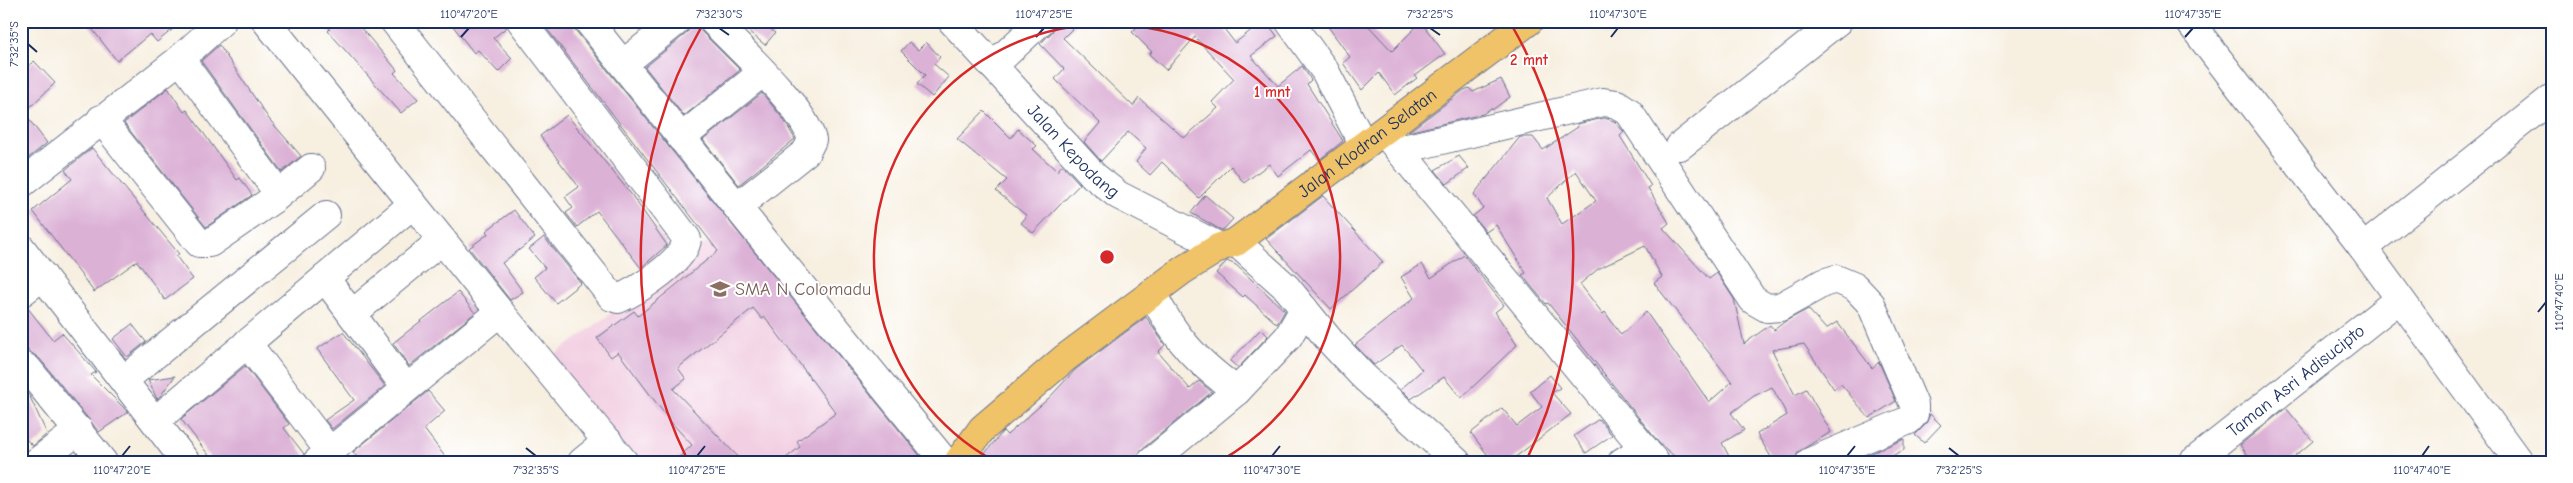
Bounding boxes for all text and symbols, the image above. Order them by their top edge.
text: 110°47'20"E [440,7,498,21]
text: 7°32'30"S [696,7,743,21]
text: 110°47'25"E [1016,7,1072,21]
text: 7°32'25"S [1407,7,1453,21]
text: 110°47'30"E [1589,7,1647,21]
text: 110°47'35"E [2165,7,2221,21]
text: 7°32'35"S [7,21,21,67]
text: 2 mnt [1510,51,1549,69]
text: 1 mnt [1254,83,1291,101]
street label: Jalan Klodran Selatan [1294,84,1441,202]
street label: Jalan Kepodang [1023,100,1124,203]
centre of rings [1098,248,1116,266]
text: 110°47'40"E [2552,273,2566,331]
school or university icon: SMA N Colomadu [709,278,731,300]
place label: SMA N Colomadu [735,279,871,300]
street label: Taman Asri Adisucipto [2223,320,2369,442]
text: 110°47'20"E [93,463,151,477]
text: 7°32'35"S [513,463,559,477]
text: 110°47'25"E [669,463,725,477]
text: 110°47'30"E [1243,463,1301,477]
text: 110°47'35"E [1819,463,1875,477]
text: 7°32'25"S [1936,463,1982,477]
text: 110°47'40"E [2393,463,2451,477]

